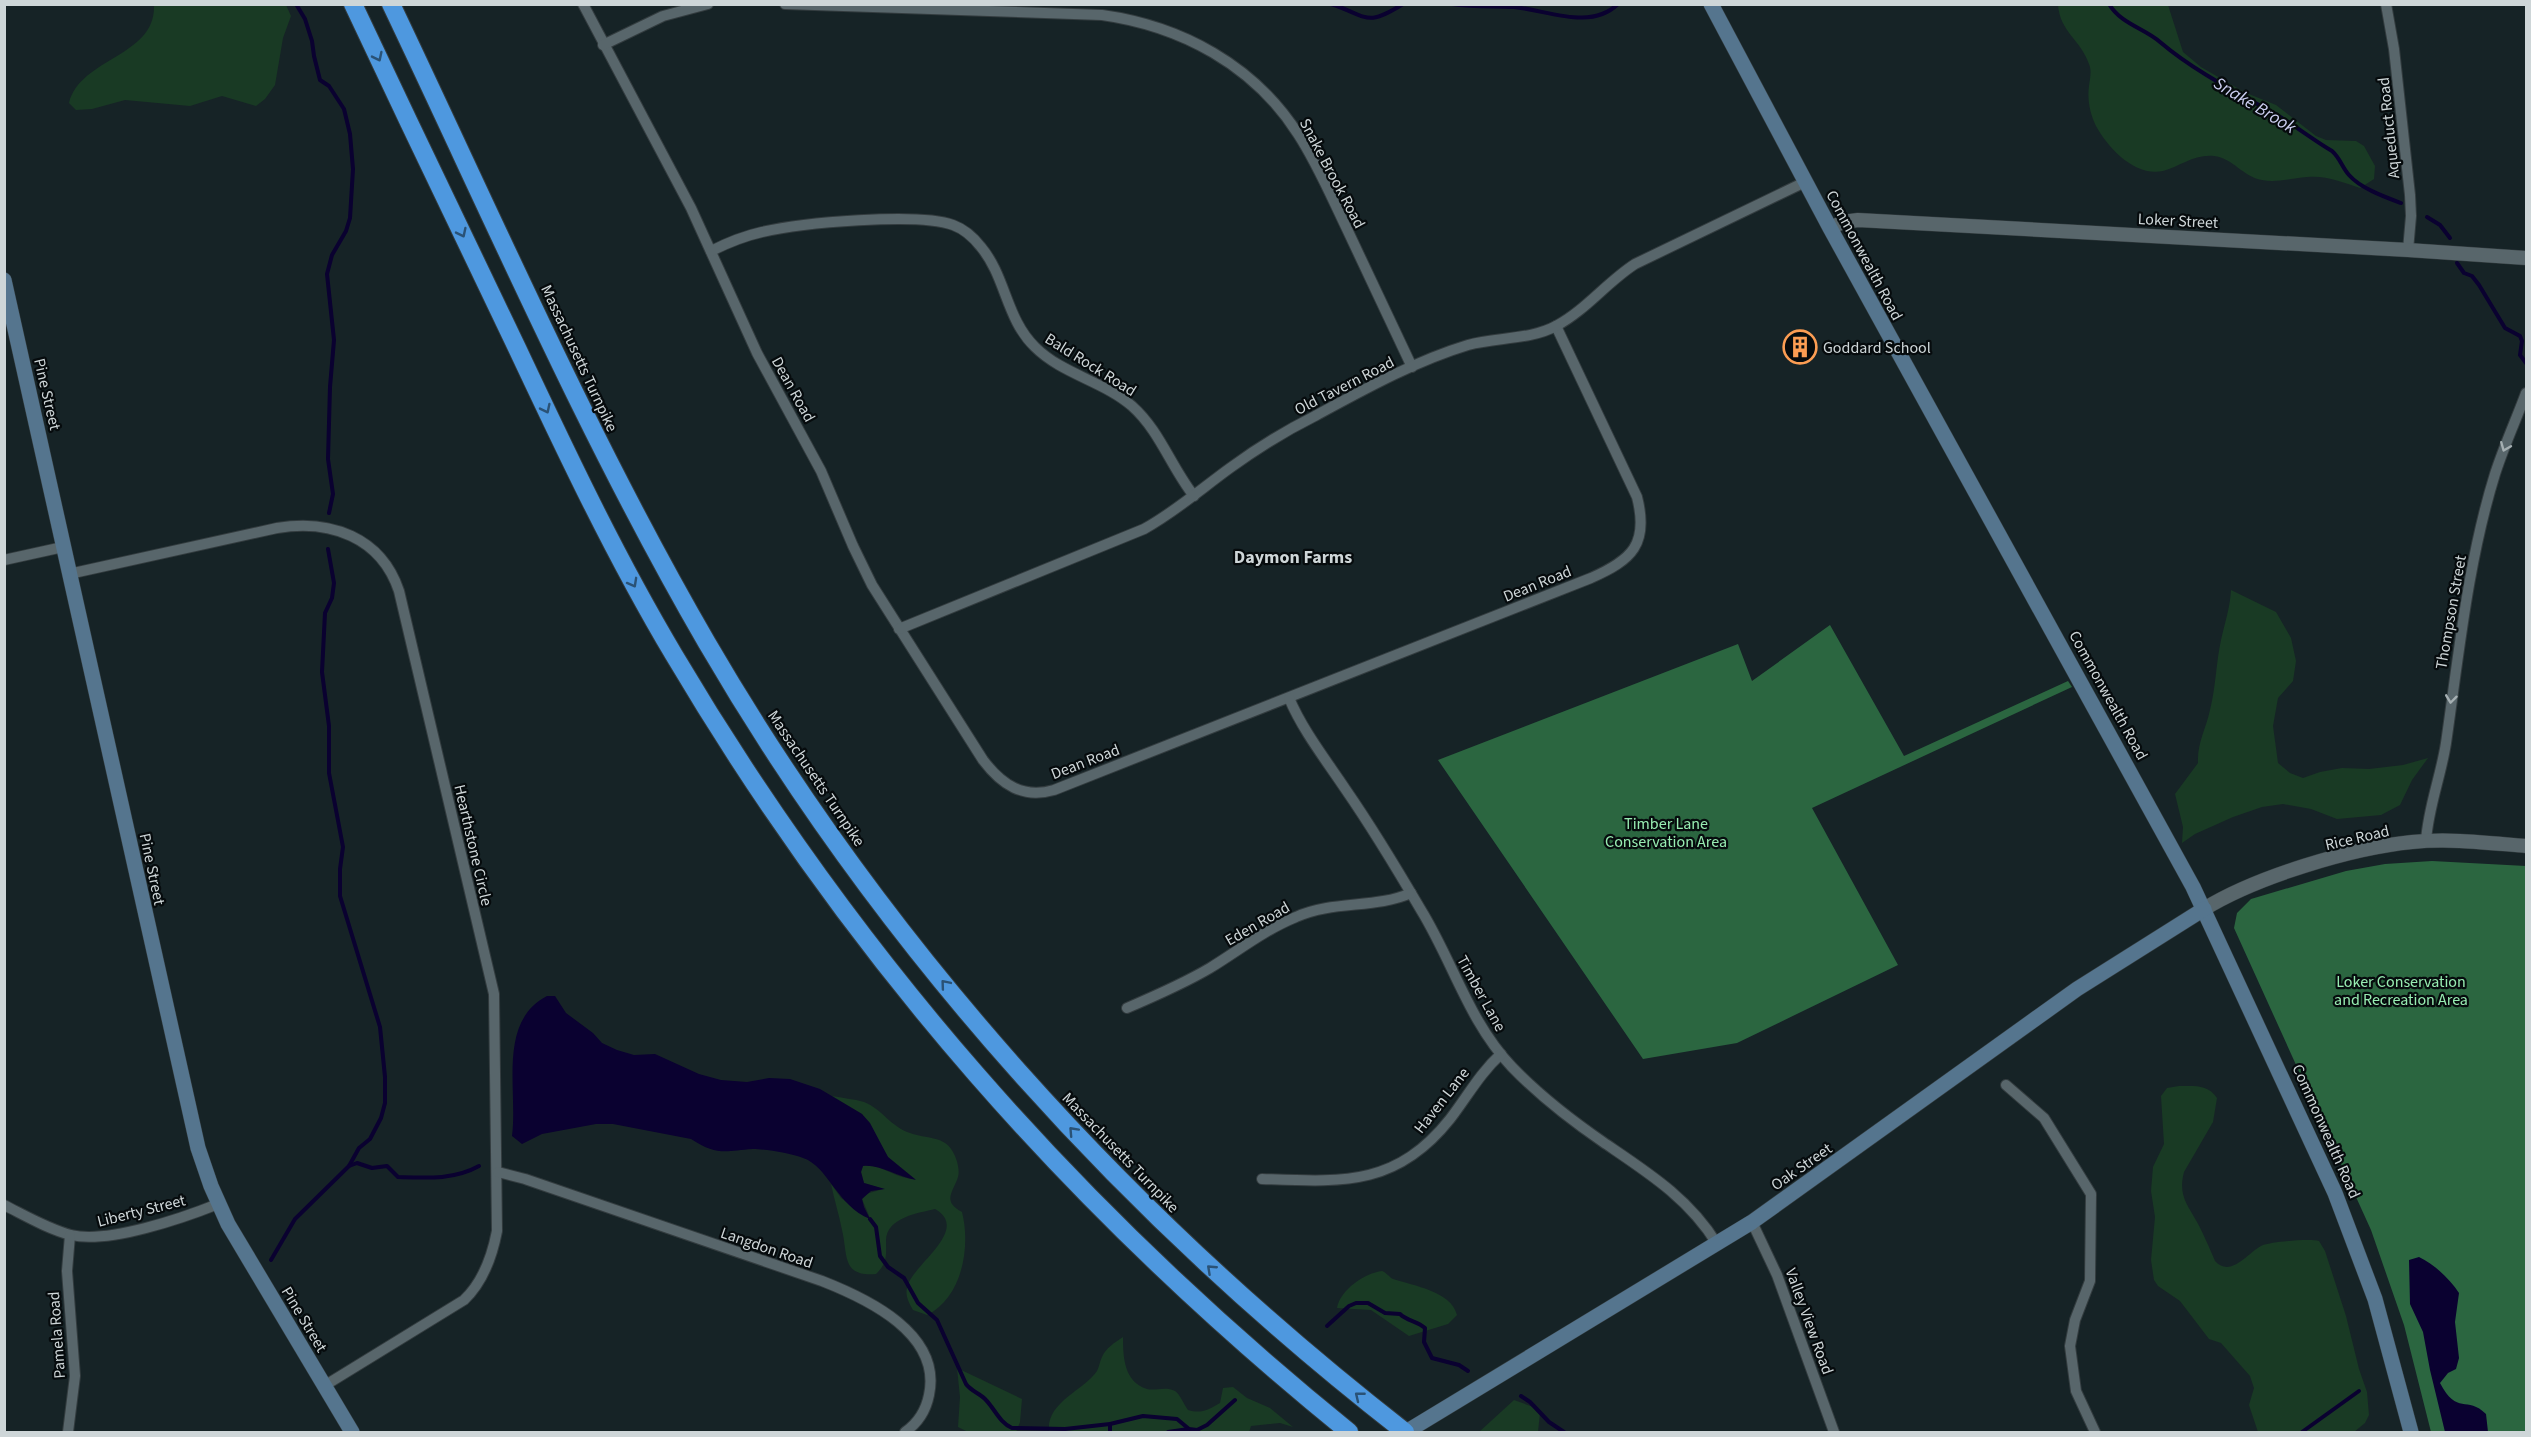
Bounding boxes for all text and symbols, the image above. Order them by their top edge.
one-way arrow [370,51,382,62]
water label: Snake Brook [2209,71,2301,140]
street label: Aqueduct Road [2373,76,2405,180]
street label: Snake Brook Road [1294,115,1370,232]
street label: Commonwealth Road [1820,186,1908,325]
street label: Loker Street [2137,208,2219,234]
one-way arrow [454,227,466,238]
street label: Massachusetts Turnpike [535,281,623,436]
street label: Bald Rock Road [1041,328,1140,402]
building icon: Goddard School [1782,329,1818,365]
place label: Goddard School [1823,337,1931,359]
street label: Old Tavern Road [1291,351,1398,421]
street label: Dean Road [766,353,820,426]
street label: Pine Street [28,356,66,433]
one-way arrow [538,403,550,414]
one-way arrow [2500,441,2512,452]
district label: Daymon Farms [1234,545,1352,570]
street label: Thompson Street [2430,553,2472,671]
street label: Dean Road [1500,560,1575,608]
one-way arrow [626,577,638,588]
street label: Commonwealth Road [2063,627,2153,764]
one-way arrow [2446,694,2458,703]
street label: Massachusetts Turnpike [762,706,870,851]
street label: Dean Road [1048,739,1123,785]
street label: Hearthstone Circle [448,782,498,908]
park label: Timber Lane Conservation Area [1605,813,1727,853]
street label: Rice Road [2323,820,2392,856]
street label: Pine Street [134,831,170,908]
street label: Eden Road [1221,896,1294,951]
street label: Timber Lane [1451,951,1511,1036]
park label: Loker Conservation and Recreation Area [2334,971,2468,1011]
one-way arrow [941,980,952,991]
street label: Commonwealth Road [2287,1061,2366,1202]
street label: Haven Lane [1409,1063,1475,1138]
street label: Massachusetts Turnpike [1057,1088,1184,1218]
one-way arrow [1069,1128,1080,1138]
street label: Oak Street [1767,1137,1837,1196]
street label: Liberty Street [95,1189,188,1233]
street label: Langdon Road [718,1222,816,1274]
one-way arrow [1207,1265,1218,1276]
street label: Valley View Road [1780,1265,1839,1378]
street label: Pine Street [276,1283,333,1357]
street label: Pamela Road [43,1291,71,1379]
one-way arrow [1355,1392,1366,1403]

